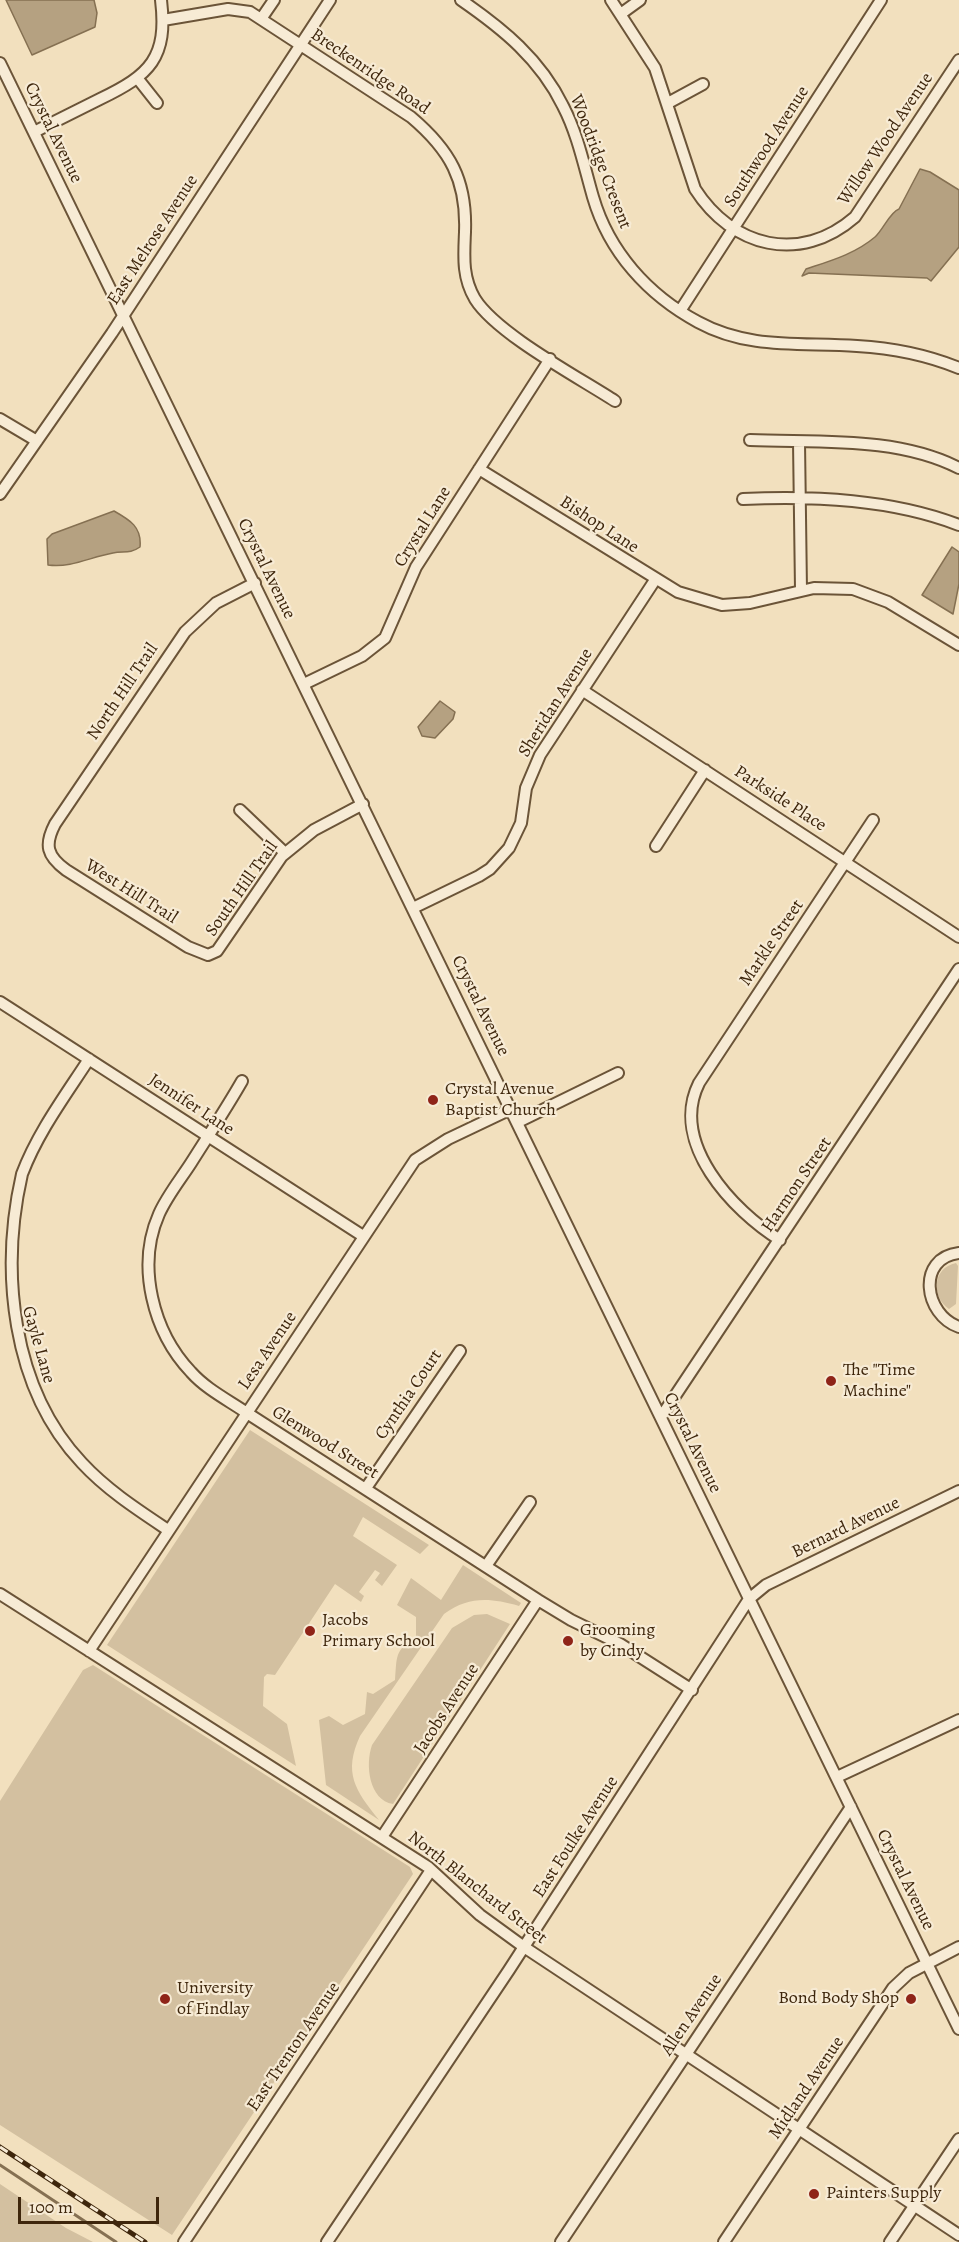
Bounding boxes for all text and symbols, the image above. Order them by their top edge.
street label: Breckenridge Road [306,24,434,120]
street label: Willow Wood Avenue [834,69,938,209]
street label: Crystal Avenue [19,79,87,187]
street label: Southwood Avenue [720,82,814,212]
street label: Woodridge Cresent [564,92,636,232]
street label: East Melrose Avenue [103,171,203,309]
street label: Crystal Lane [390,483,456,571]
street label: Bishop Lane [555,491,643,559]
street label: Crystal Avenue [232,515,300,623]
street label: North Hill Trail [83,639,163,745]
street label: Sheridan Avenue [514,645,598,761]
street label: Parkside Place [730,761,830,837]
street label: South Hill Trail [201,837,283,941]
street label: West Hill Trail [81,855,181,929]
street label: Markle Street [735,896,809,990]
street label: Crystal Avenue [446,952,514,1060]
street label: Jennifer Lane [144,1069,238,1141]
place label: Crystal Avenue Baptist Church [445,1079,556,1122]
marker: Crystal Avenue Baptist Church [426,1093,440,1107]
street label: Harmon Street [757,1133,837,1237]
street label: Gayle Lane [17,1304,59,1386]
street label: Lesa Avenue [234,1308,302,1394]
street label: Cynthia Court [371,1346,447,1444]
place label: The "Time Machine" [843,1360,915,1402]
marker: The "Time Machine" [824,1374,838,1388]
street label: Crystal Avenue [658,1389,726,1497]
street label: Glenwood Street [268,1402,382,1484]
street label: Bernard Avenue [789,1493,903,1563]
place label: Jacobs Primary School [322,1610,435,1652]
place label: Grooming by Cindy [580,1620,655,1662]
marker: Jacobs Primary School [303,1624,317,1638]
marker: Grooming by Cindy [561,1634,575,1648]
street label: Jacobs Avenue [410,1660,484,1758]
street label: East Foulke Avenue [529,1772,623,1902]
street label: Crystal Avenue [871,1826,939,1934]
street label: North Blanchard Street [403,1827,551,1949]
street label: Allen Avenue [657,1970,727,2060]
place label: University of Findlay [177,1978,253,2020]
street label: East Trenton Avenue [243,1978,345,2116]
place label: Bond Body Shop [778,1988,899,2010]
marker: University of Findlay [158,1992,172,2006]
marker: Bond Body Shop [904,1992,918,2006]
street label: Midland Avenue [765,2033,849,2143]
place label: Painters Supply [826,2183,941,2205]
scale bar [21,2185,162,2223]
marker: Painters Supply [807,2187,821,2201]
text: 100 m [29,2195,73,2219]

